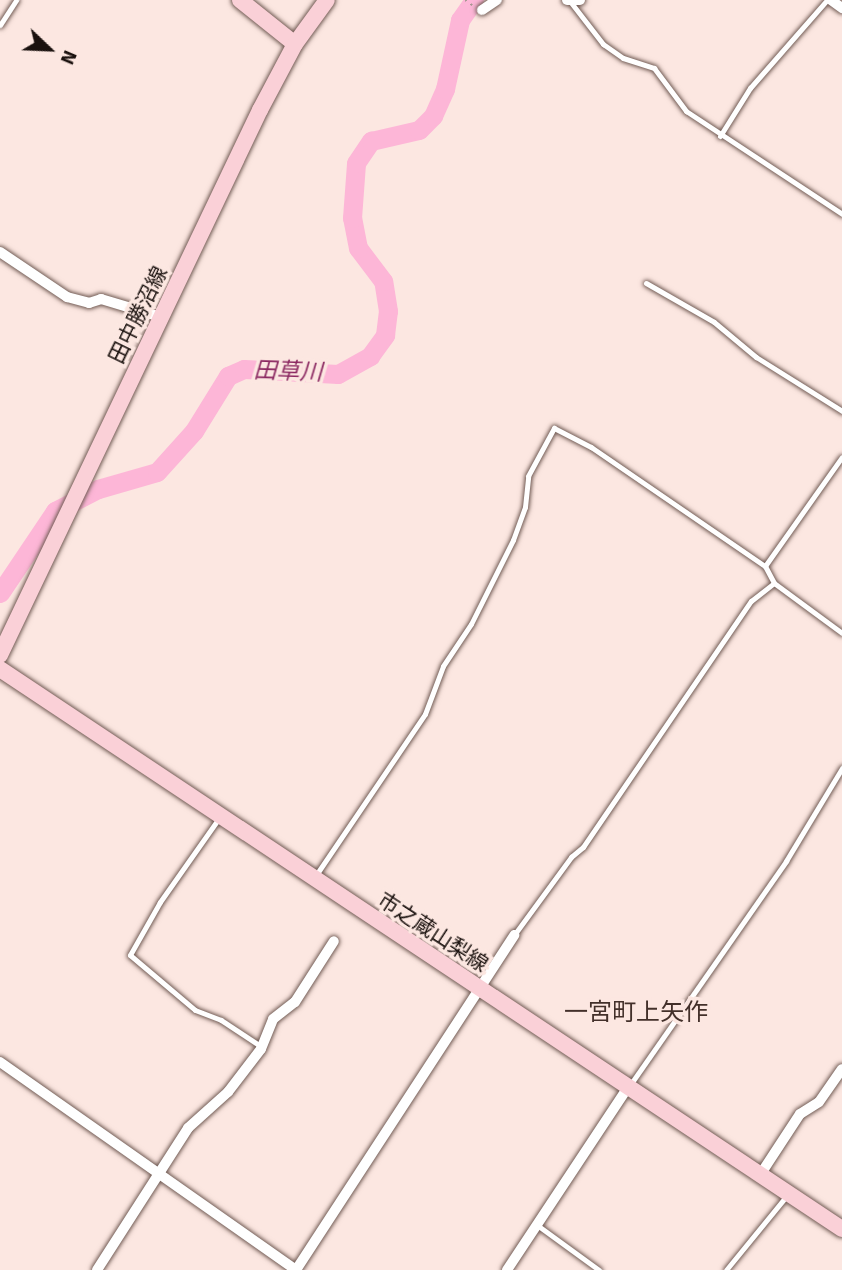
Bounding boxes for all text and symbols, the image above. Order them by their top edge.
north arrow [14,14,84,84]
text: N [55,46,82,68]
street label: 田中勝沼線 [104,262,172,368]
water label: 田草川 [253,357,323,387]
street label: 市之蔵山梨線 [373,887,493,977]
district label: 一宮町上矢作 [564,999,708,1027]

